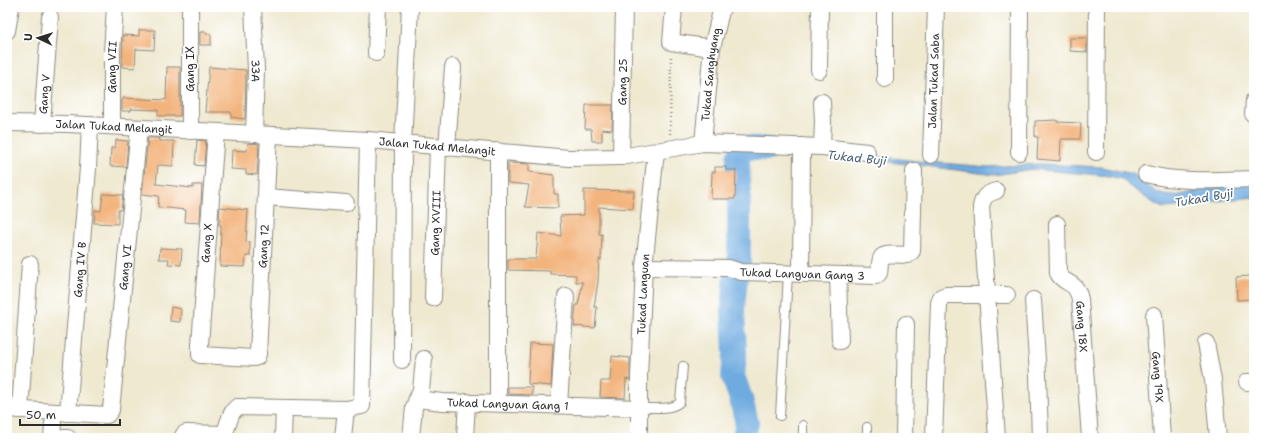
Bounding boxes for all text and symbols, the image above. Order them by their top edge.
north arrow [18,18,58,58]
street label: Tukad Sanghyang [698,26,724,122]
text: U [21,33,36,42]
street label: Jalan Tukad Saba [924,33,943,129]
street label: Gang VII [104,40,120,93]
street label: Gang IX [183,46,198,92]
street label: Gang 25 [615,58,630,105]
street label: 33A [248,59,264,82]
street label: Gang V [35,73,53,114]
street label: Jalan Tukad Melangit [55,116,173,137]
street label: Jalan Tukad Melangit [378,134,497,159]
water label: Tukad Buji [827,147,888,169]
water label: Tukad Buji [1173,185,1235,211]
street label: Gang XVIII [427,190,444,256]
street label: Gang X [198,223,216,263]
street label: Gang 12 [255,224,272,269]
street label: Gang IV B [70,240,90,298]
street label: Gang VI [115,244,135,291]
street label: Tukad Languan [633,253,653,335]
street label: Tukad Languan Gang 3 [740,264,865,283]
street label: Gang 18X [1073,300,1091,353]
street label: Gang 19X [1149,351,1167,403]
street label: Tukad Languan Gang 1 [447,395,569,413]
scale bar [20,401,120,427]
text: 50 m [26,407,56,423]

